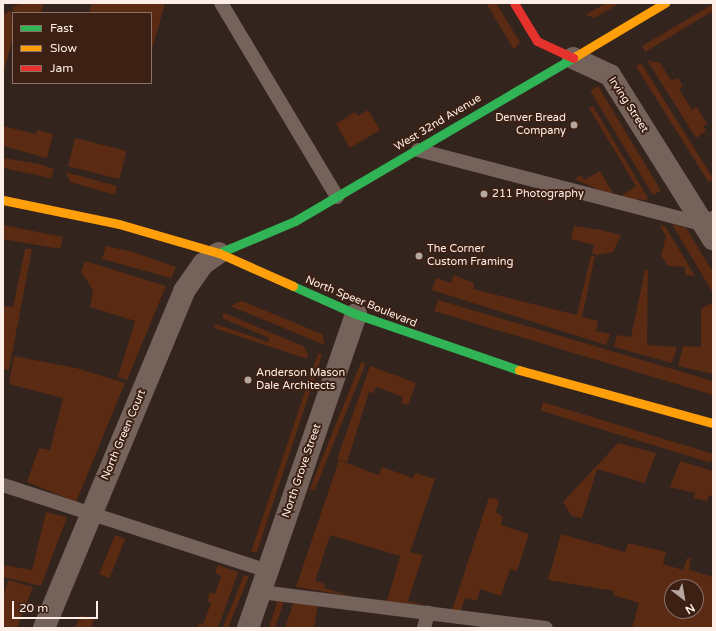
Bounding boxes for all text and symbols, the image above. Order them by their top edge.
legend [12,12,152,84]
text: Fast [50,21,73,35]
text: Slow [50,41,77,55]
text: Jam [50,61,73,75]
street label: Irving Street [605,75,651,135]
street label: West 32nd Avenue [392,92,484,154]
place label: Denver Bread Company [495,112,566,138]
marker: Denver Bread Company [569,120,579,130]
place label: 211 Photography [492,187,584,201]
marker: 211 Photography [479,189,489,199]
place label: The Corner Custom Framing [427,243,513,269]
marker: The Corner Custom Framing [414,251,424,261]
street label: North Speer Boulevard [303,274,419,330]
place label: Anderson Mason Dale Architects [256,367,345,393]
marker: Anderson Mason Dale Architects [243,375,253,385]
street label: North Green Court [99,388,149,482]
street label: North Grove Street [280,422,324,520]
north arrow [664,579,704,619]
scale bar [14,593,100,619]
text: 20 m [19,601,48,615]
text: N [683,601,697,617]

